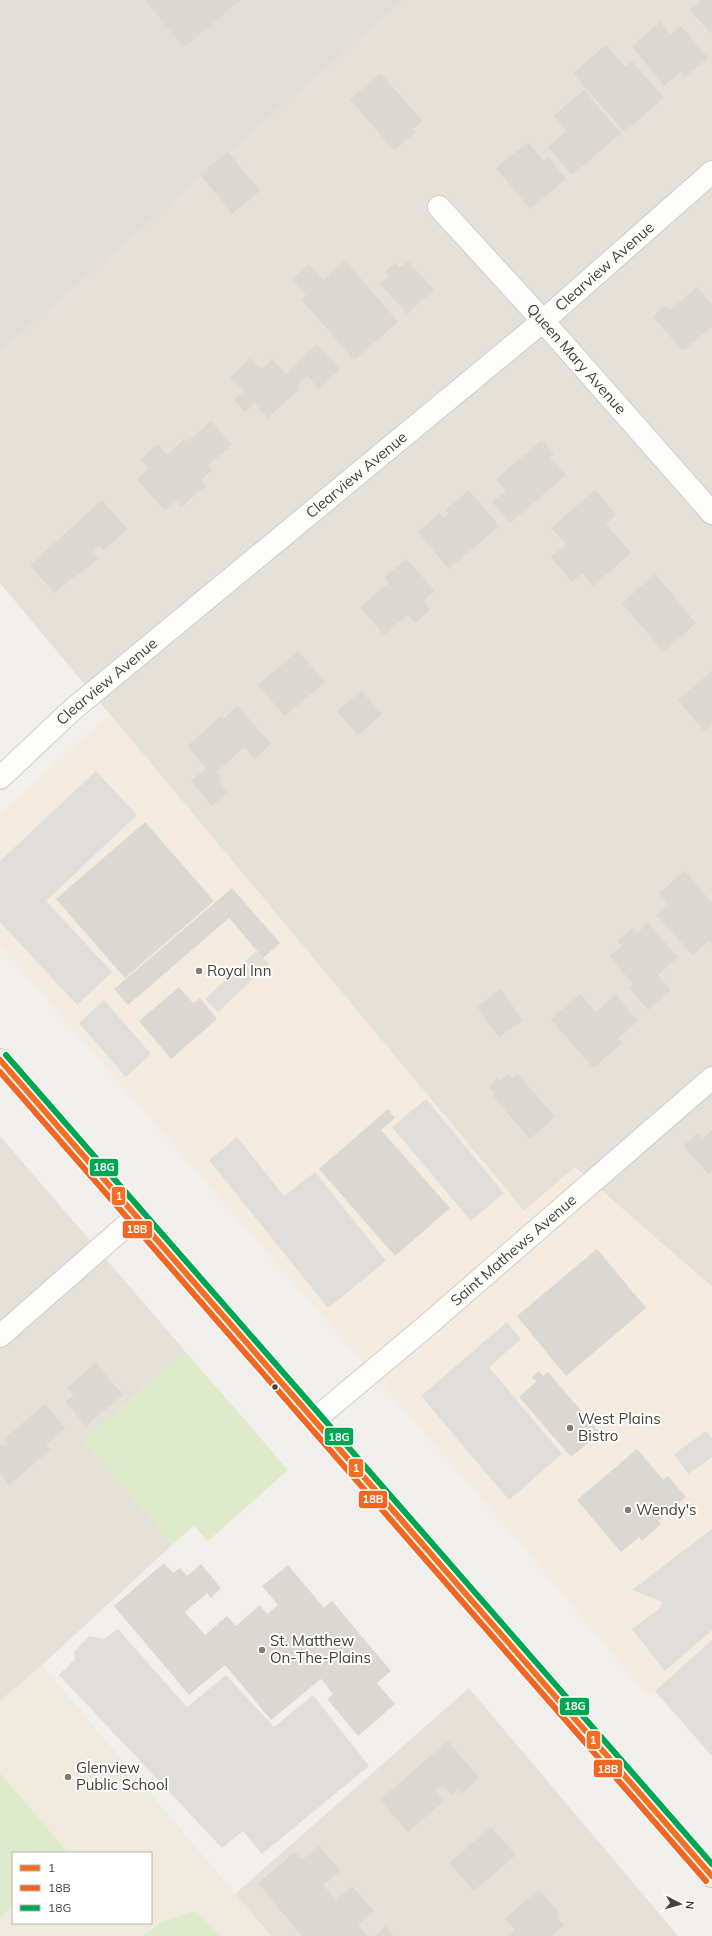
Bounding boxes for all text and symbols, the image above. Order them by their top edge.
street label: Clearview Avenue [551,218,658,315]
street label: Queen Mary Avenue [523,300,631,418]
street label: Clearview Avenue [302,427,411,522]
street label: Clearview Avenue [52,634,161,729]
place label: Royal Inn [207,961,271,980]
marker: Royal Inn [194,966,204,976]
line badge: 18G [89,1158,119,1177]
text: 18G [93,1160,115,1174]
line badge: 1 [111,1186,126,1206]
text: 1 [116,1189,123,1203]
street label: Saint Mathews Avenue [446,1190,580,1310]
line badge: 18B [122,1220,153,1239]
text: 18B [127,1222,148,1236]
unlabelled marker [270,1382,280,1392]
place label: West Plains Bistro [578,1409,661,1445]
marker: West Plains Bistro [565,1423,575,1433]
line badge: 18G [324,1427,354,1446]
text: 18G [328,1430,350,1444]
line badge: 1 [348,1458,364,1478]
text: 1 [353,1461,360,1475]
line badge: 18B [358,1490,388,1509]
text: 18B [363,1492,384,1506]
place label: Wendy's [636,1500,696,1519]
marker: Wendy's [623,1505,633,1515]
place label: St. Matthew On-The-Plains [270,1631,371,1667]
marker: St. Matthew On-The-Plains [257,1645,267,1655]
line badge: 18G [559,1697,590,1716]
text: 18G [564,1699,586,1713]
line badge: 1 [586,1730,601,1750]
text: 1 [590,1733,597,1747]
place label: Glenview Public School [76,1758,168,1794]
line badge: 18B [593,1759,623,1778]
text: 18B [598,1762,619,1776]
marker: Glenview Public School [63,1772,73,1782]
legend [12,1852,152,1924]
text: 1 [48,1860,55,1875]
text: 18B [48,1880,71,1895]
north arrow [660,1884,700,1924]
text: 18G [48,1900,71,1915]
text: N [683,1900,697,1910]

